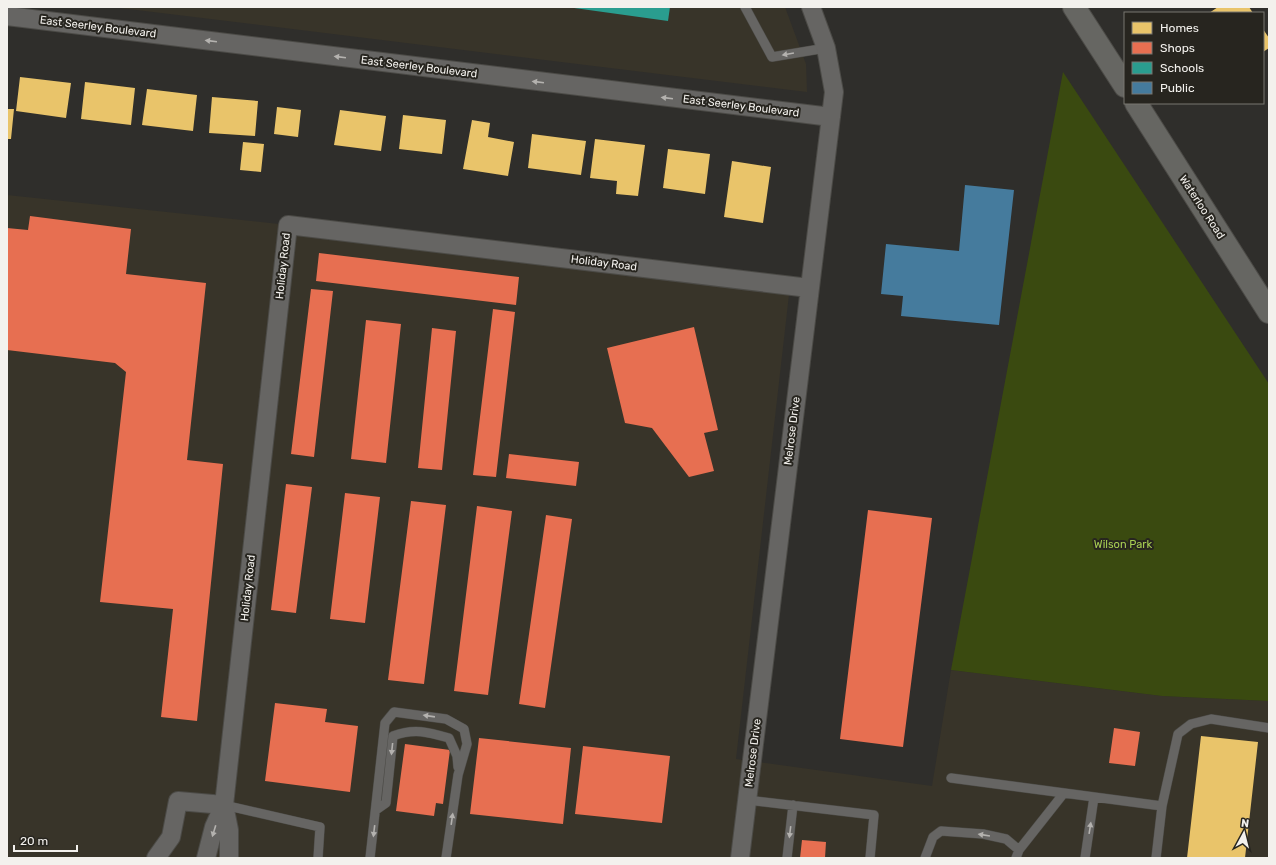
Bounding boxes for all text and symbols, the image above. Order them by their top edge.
legend [1124,12,1264,104]
street label: East Seerley Boulevard [39,13,157,41]
text: Homes [1160,21,1199,35]
one-way arrow [205,38,217,44]
text: Shops [1160,41,1195,55]
one-way arrow [782,51,794,57]
street label: East Seerley Boulevard [360,53,478,81]
one-way arrow [334,54,346,60]
text: Schools [1160,61,1204,75]
one-way arrow [532,79,544,85]
text: Public [1160,81,1195,95]
street label: East Seerley Boulevard [682,92,800,120]
one-way arrow [661,95,673,101]
street label: Waterloo Road [1177,173,1227,241]
street label: Holiday Road [273,232,293,300]
street label: Holiday Road [570,252,638,274]
street label: Melrose Drive [781,396,803,466]
park label: Wilson Park [1094,538,1152,551]
street label: Holiday Road [238,554,258,622]
one-way arrow [423,713,435,720]
street label: Melrose Drive [742,718,764,788]
one-way arrow [389,743,395,755]
one-way arrow [449,813,455,825]
north arrow [1224,813,1264,853]
text: N [1240,817,1250,831]
one-way arrow [1087,821,1093,834]
one-way arrow [210,825,216,837]
one-way arrow [370,825,377,837]
one-way arrow [787,826,793,838]
scale bar [14,827,77,853]
one-way arrow [978,832,990,838]
text: 20 m [20,834,48,848]

